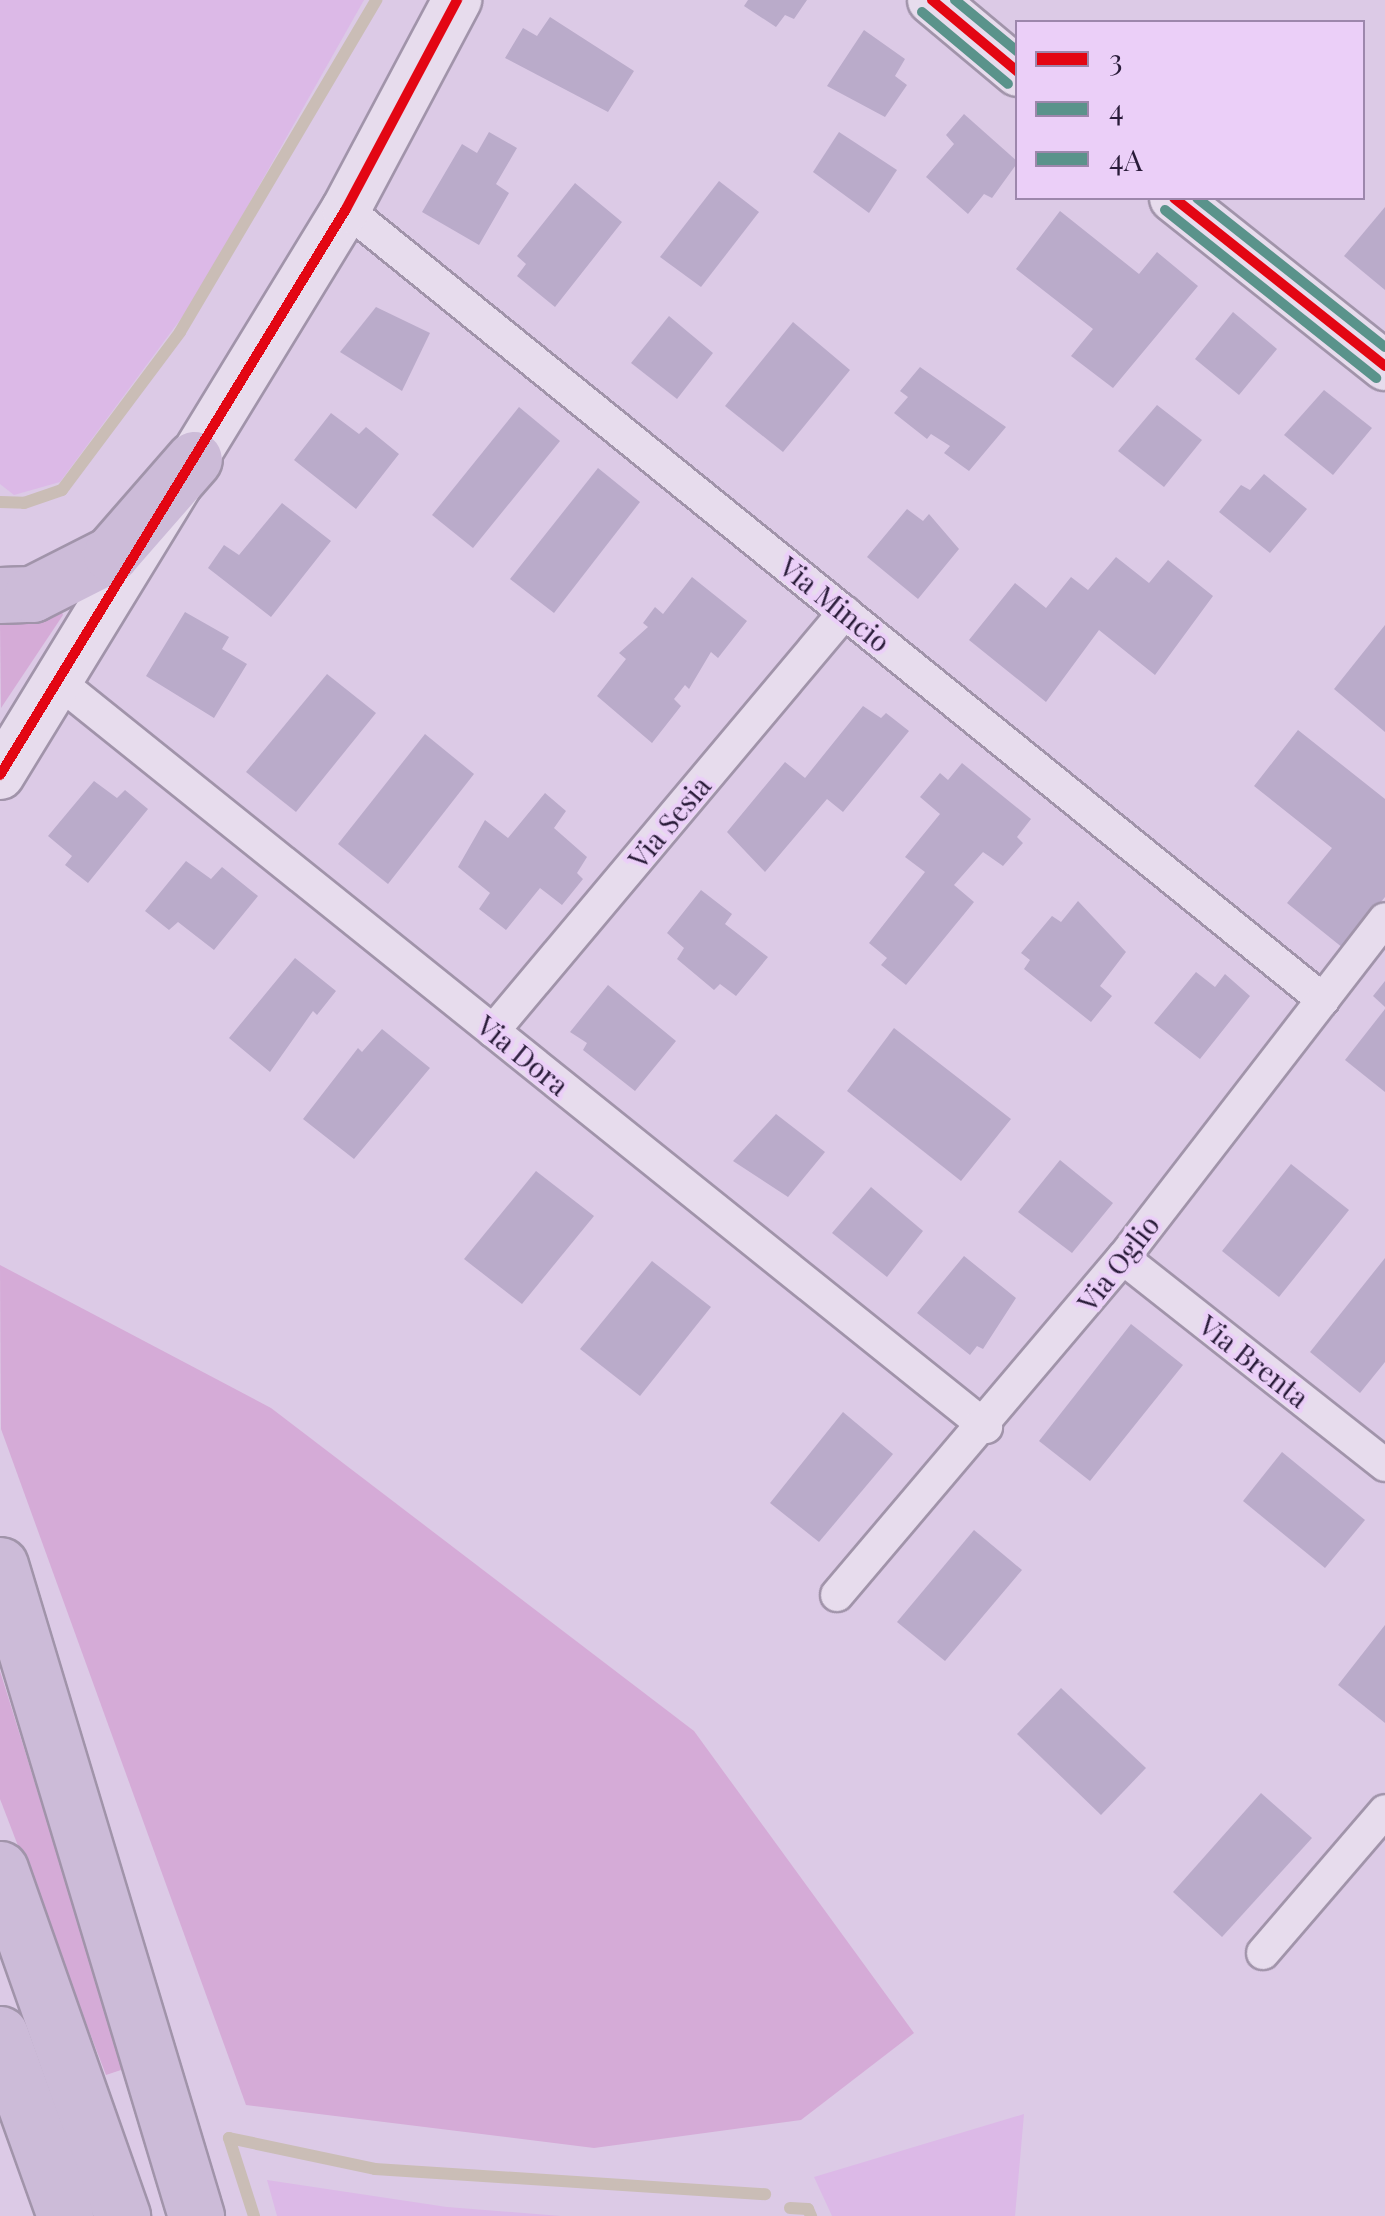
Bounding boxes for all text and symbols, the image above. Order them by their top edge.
legend [1015,20,1365,200]
text: 3 [1109,39,1123,79]
text: 4 [1109,89,1124,129]
text: 4A [1109,139,1143,179]
street label: Via Mincio [773,549,897,659]
street label: Via Sesia [621,769,717,875]
street label: Via Dora [470,1008,576,1102]
street label: Via Oglio [1070,1208,1166,1318]
street label: Via Brenta [1192,1308,1316,1414]

